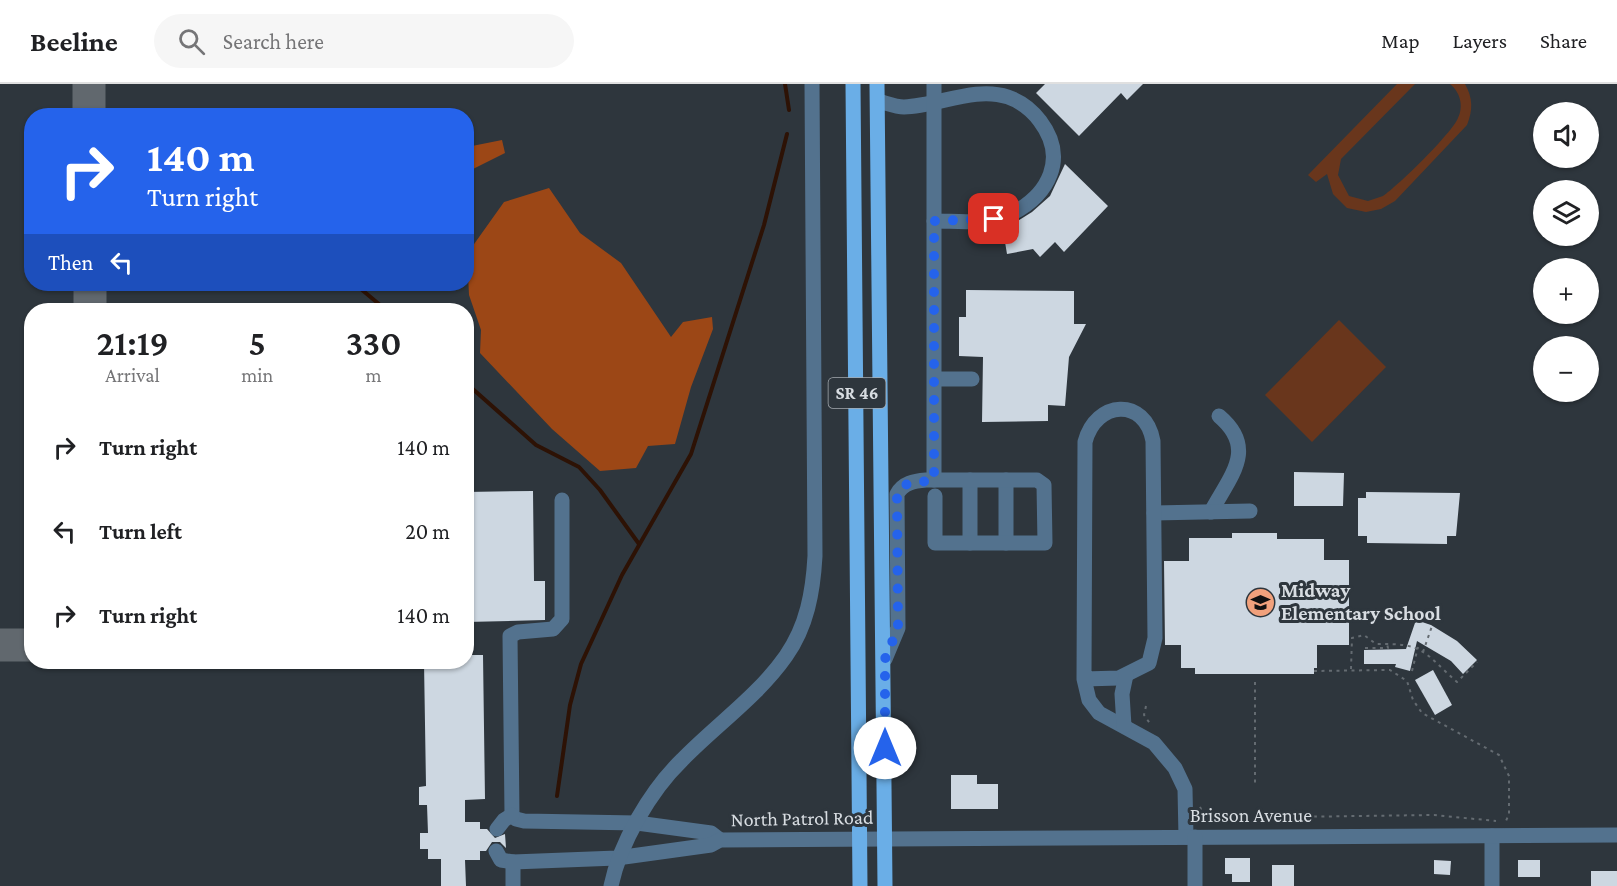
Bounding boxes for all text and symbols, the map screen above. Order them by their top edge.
search box [154,14,574,68]
icon: search [175,25,208,58]
text: Beeline [30,26,118,57]
text: Search here [223,29,324,54]
text: Map [1381,29,1420,53]
text: Layers [1453,29,1507,53]
text: Share [1540,29,1587,53]
map controls [1533,102,1599,402]
button: sound [1533,102,1599,168]
icon: right [48,132,126,210]
text: 140 m [147,133,255,180]
button: layers [1533,180,1599,246]
text: Turn right [147,182,258,212]
pin [968,193,1019,244]
icon: arrive [977,202,1010,235]
icon: left [105,246,138,279]
text: Then [48,250,93,275]
button: + [1533,258,1599,324]
text: 21:19 [97,323,169,363]
text: 5 [249,323,266,363]
text: 330 [346,323,401,363]
button: − [1533,336,1599,402]
text: Arrival [105,364,160,386]
text: min [241,364,273,386]
text: m [366,364,382,386]
road number: SR 46 [828,378,886,408]
icon: right [48,431,81,464]
text: Turn right [99,435,197,460]
text: 140 m [397,435,450,460]
icon: left [48,515,81,548]
text: Turn left [99,519,182,544]
text: 20 m [405,519,450,544]
place label: Midway Elementary School [1281,579,1441,624]
school or university icon: Midway Elementary School [1244,586,1276,618]
icon: right [48,599,81,632]
text: Turn right [99,603,197,628]
text: 140 m [397,603,450,628]
position arrow [853,716,917,780]
street label: Brisson Avenue [1190,804,1312,826]
street label: North Patrol Road [730,806,874,830]

